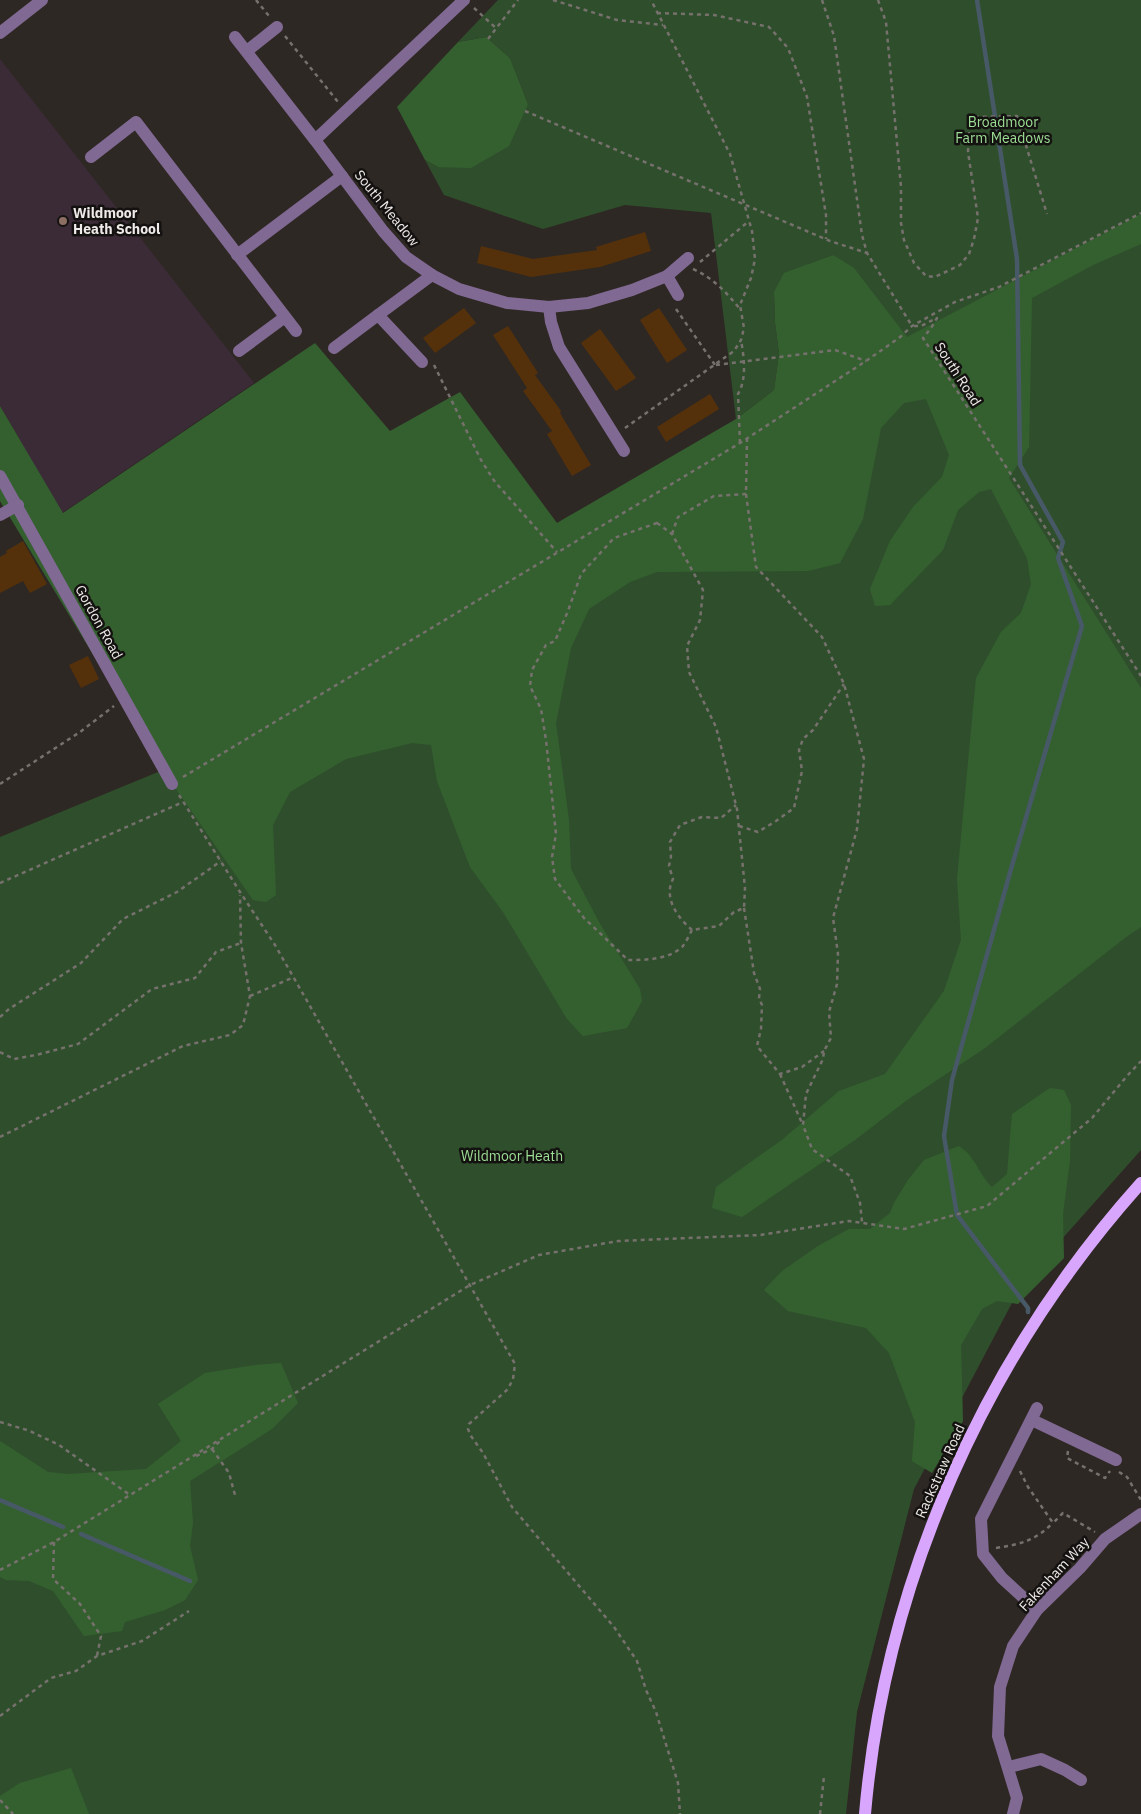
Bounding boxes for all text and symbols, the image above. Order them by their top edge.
park label: Broadmoor Farm Meadows [955,113,1051,147]
street label: South Meadow [351,166,423,250]
place label: Wildmoor Heath School [73,204,160,238]
marker: Wildmoor Heath School [57,215,69,227]
street label: South Road [931,339,985,409]
street label: Gordon Road [71,582,127,662]
park label: Wildmoor Heath [461,1147,563,1165]
street label: Rackstraw Road [911,1421,969,1521]
street label: Fakenham Way [1015,1533,1093,1615]

